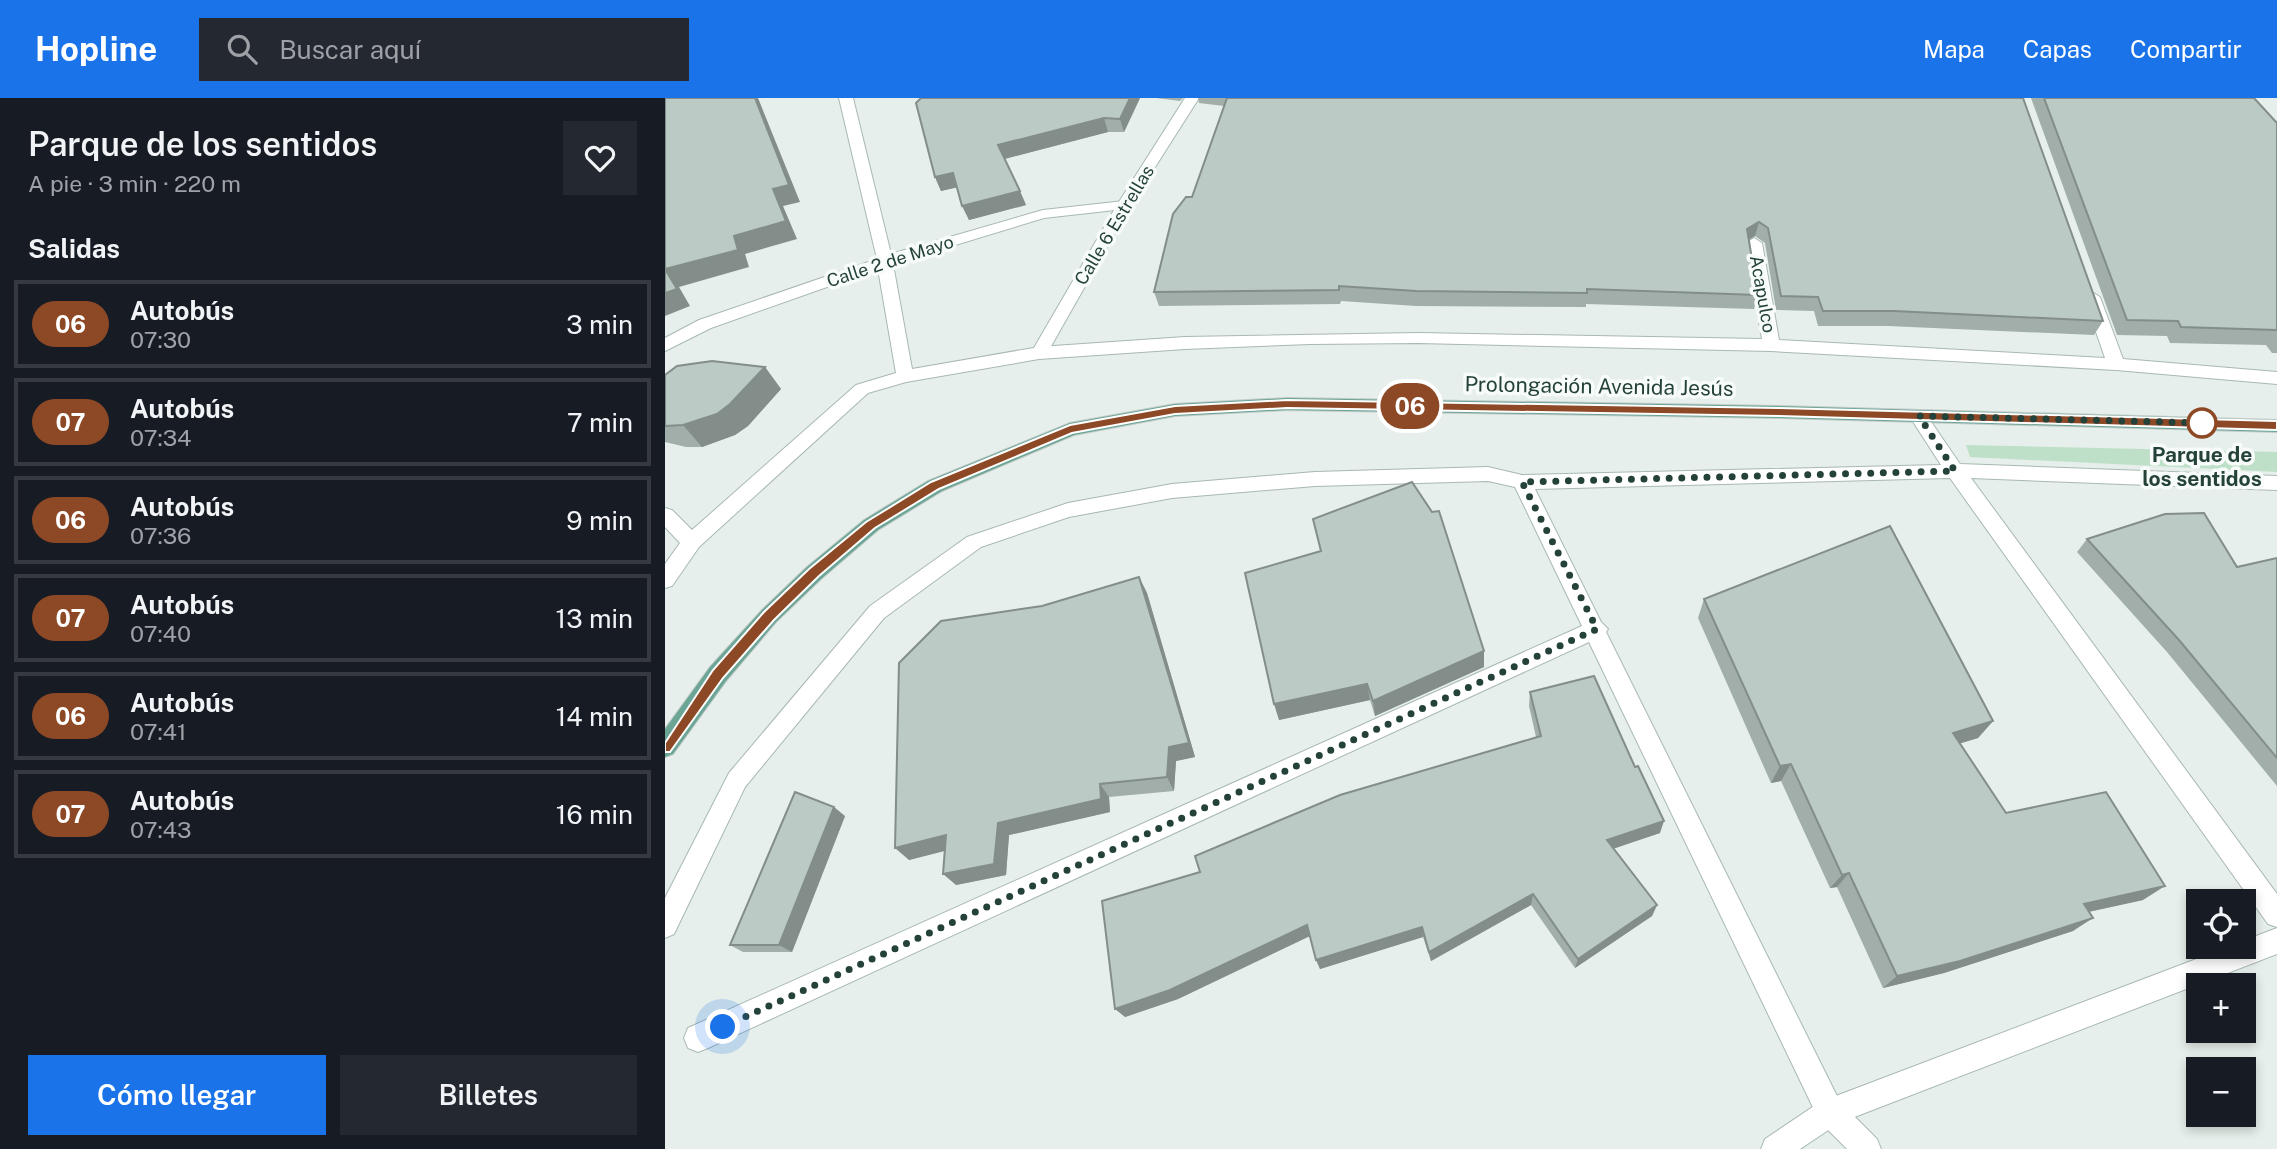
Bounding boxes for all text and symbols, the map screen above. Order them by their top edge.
search box [199,18,689,81]
text: Hopline [35,30,157,68]
icon: search [223,30,261,68]
text: Buscar aquí [279,34,421,65]
text: Mapa [1923,35,1985,63]
text: Capas [2023,35,2092,63]
text: Compartir [2130,35,2242,63]
button: heart [563,121,637,195]
text: Parque de los sentidos [28,125,377,163]
street label: Calle 6 Estrellas [1070,161,1158,289]
text: A pie · 3 min · 220 m [28,170,241,197]
street label: Calle 2 de Mayo [824,231,956,291]
text: Salidas [28,233,120,264]
street label: Acapulco [1746,254,1780,334]
text: Autobús [130,295,234,326]
text: 3 min [566,309,633,340]
text: 06 [55,310,86,338]
text: 07:30 [130,326,191,353]
street label: Prolongación Avenida Jesús [1464,371,1734,401]
line badge: 06 [1379,383,1441,429]
text: 06 [1394,392,1426,420]
text: Autobús [130,393,234,424]
text: 7 min [567,407,633,438]
text: 07 [55,408,86,436]
marker: Parque de los sentidos [2187,408,2217,438]
text: 07:34 [130,424,192,451]
place label: Parque de los sentidos [2142,442,2262,491]
text: Autobús [130,491,234,522]
text: 9 min [566,505,633,536]
text: 06 [55,506,86,534]
text: 07:36 [130,522,191,549]
text: Autobús [130,589,234,620]
text: 13 min [556,603,633,634]
text: 07 [55,604,86,632]
text: 07:40 [130,620,191,647]
text: Autobús [130,687,234,718]
text: 14 min [556,701,633,732]
text: 06 [55,702,86,730]
text: 07:41 [130,718,186,745]
text: Autobús [130,785,234,816]
text: 16 min [556,799,633,830]
text: 07 [55,800,86,828]
text: 07:43 [130,816,191,843]
map controls [2186,889,2256,1127]
button: locate [2186,889,2256,959]
button: + [2186,973,2256,1043]
your location [705,1009,740,1044]
button: Cómo llegar [28,1055,326,1135]
button: Billetes [340,1055,637,1135]
button: − [2186,1057,2256,1127]

